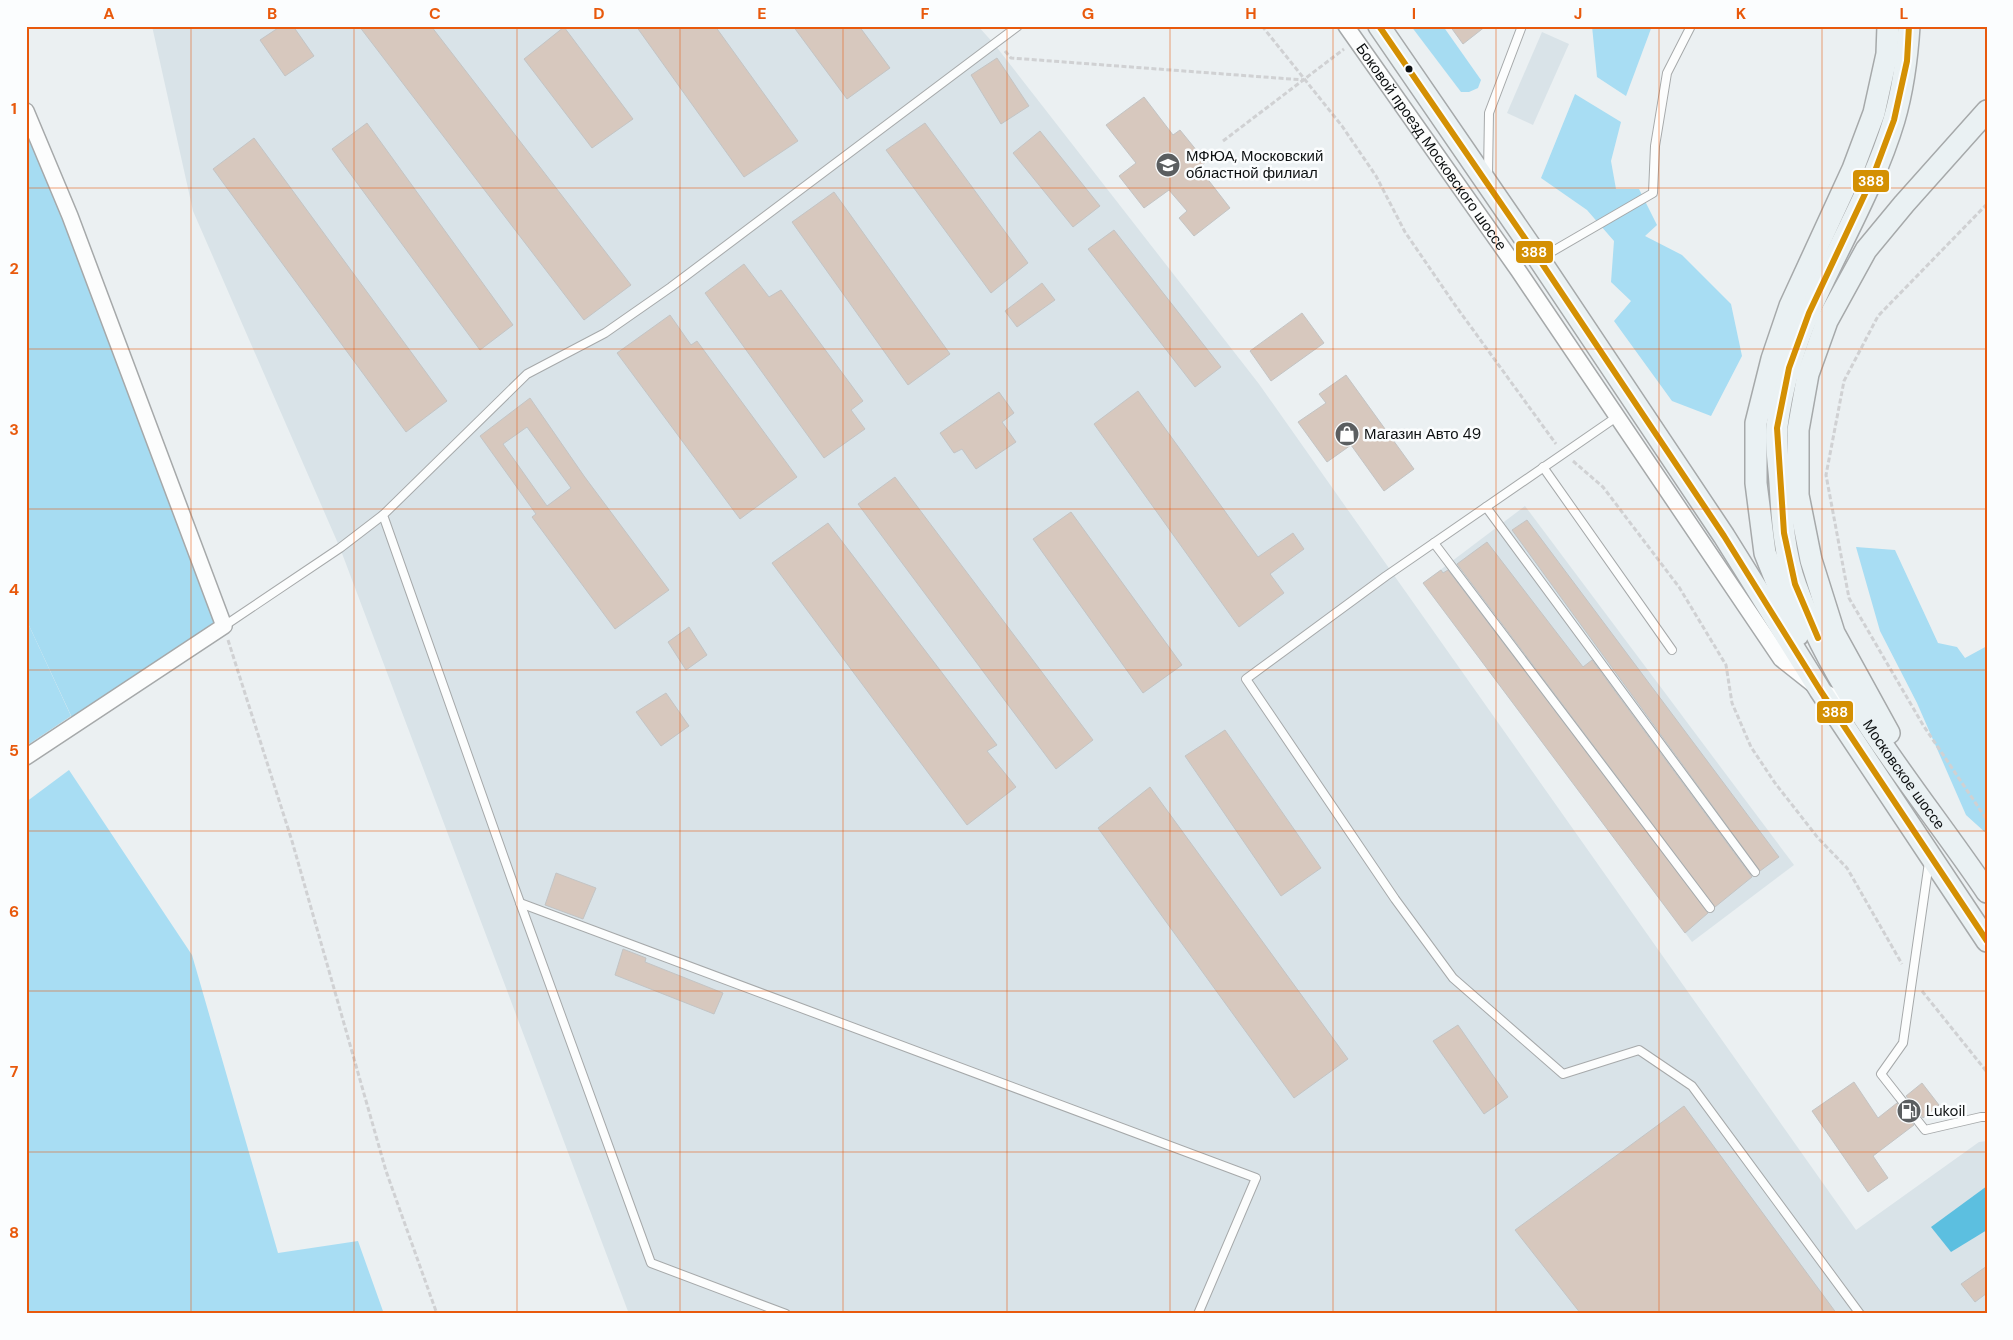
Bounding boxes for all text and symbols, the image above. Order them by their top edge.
text: A [103,3,115,24]
text: B [267,3,277,24]
text: C [429,3,441,24]
text: D [593,3,605,24]
text: E [757,3,767,24]
text: F [921,3,930,24]
text: G [1082,3,1094,24]
text: H [1245,3,1257,24]
text: I [1412,3,1416,24]
text: J [1574,3,1582,24]
text: K [1736,3,1747,24]
text: L [1900,3,1909,24]
street label: Боковой проезд Московского шоссе [1351,39,1511,255]
unlabelled marker [1404,64,1414,74]
text: 1 [11,98,17,119]
place label: МФЮА, Московский областной филиал [1186,146,1323,183]
school or university icon: МФЮА, Московский областной филиал [1155,152,1181,178]
line badge: 388 [1852,169,1890,193]
text: 388 [1858,172,1884,190]
line badge: 388 [1515,240,1554,264]
text: 388 [1521,243,1547,261]
text: 2 [9,258,19,279]
text: 3 [9,419,19,440]
shop icon: Магазин Авто 49 [1334,421,1360,447]
place label: Магазин Авто 49 [1364,424,1481,444]
text: 4 [9,579,19,600]
line badge: 388 [1816,700,1854,724]
text: 388 [1822,703,1848,721]
street label: Московское шоссе [1858,716,1949,833]
text: 5 [9,740,19,761]
text: 6 [9,901,19,922]
text: 7 [10,1061,19,1082]
fuel station icon: Lukoil [1896,1098,1922,1124]
place label: Lukoil [1926,1101,1965,1121]
text: 8 [9,1222,19,1243]

